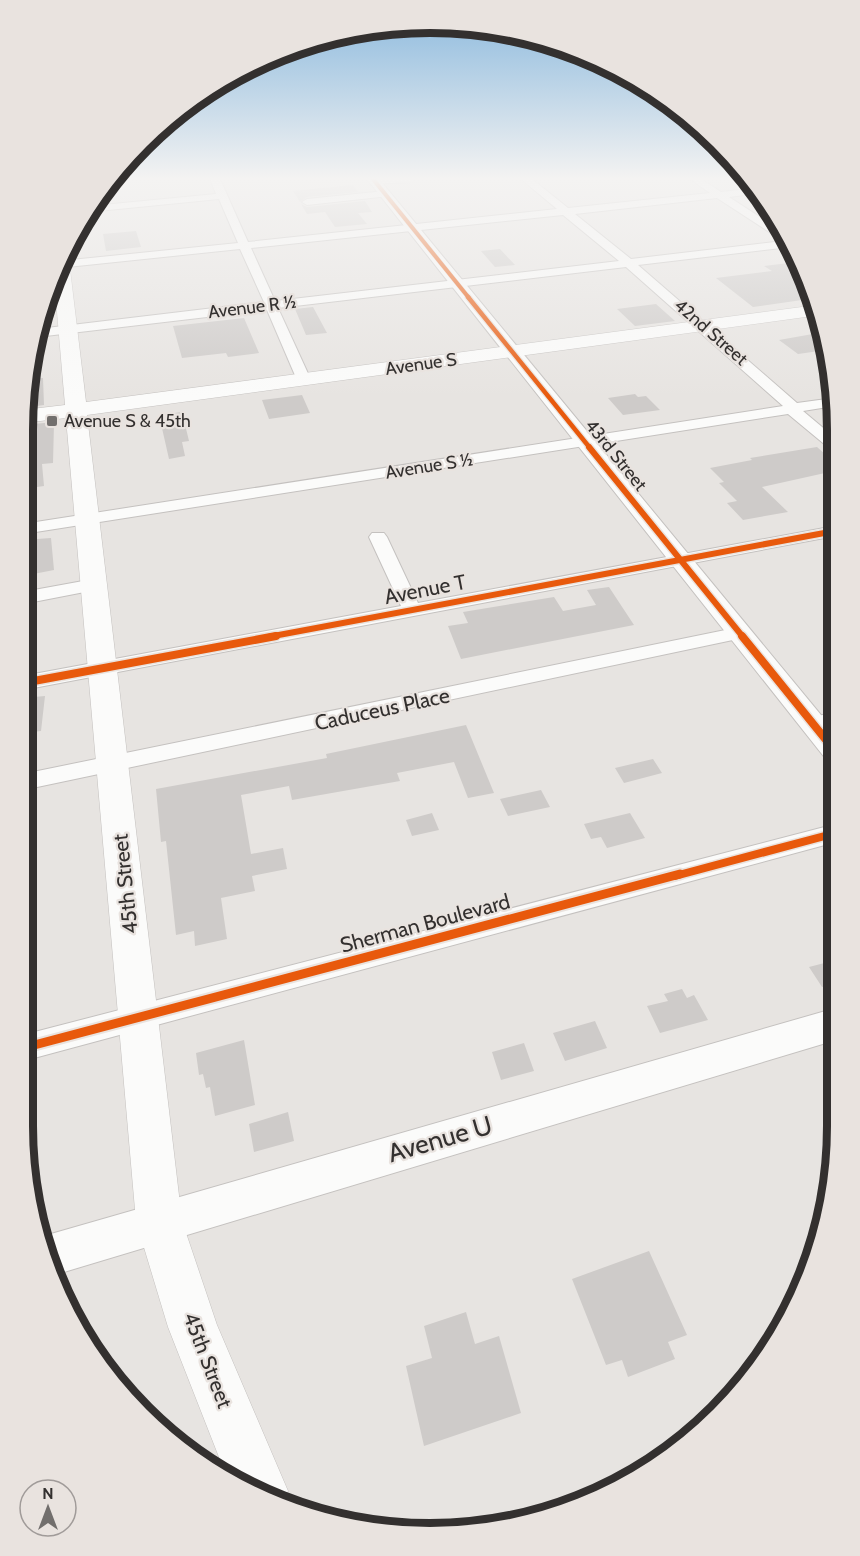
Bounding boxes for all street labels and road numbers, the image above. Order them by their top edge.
street label: Avenue R ½ [207,291,297,323]
street label: 42nd Street [670,294,752,370]
street label: Avenue S [384,348,458,380]
street label: 43rd Street [580,415,652,495]
street label: Avenue S ½ [384,448,474,484]
street label: Avenue T [382,569,468,609]
street label: Caduceus Place [312,682,452,736]
street label: 45th Street [107,833,143,935]
street label: Sherman Boulevard [337,888,513,958]
street label: Avenue U [384,1109,496,1169]
street label: 45th Street [178,1309,238,1411]

